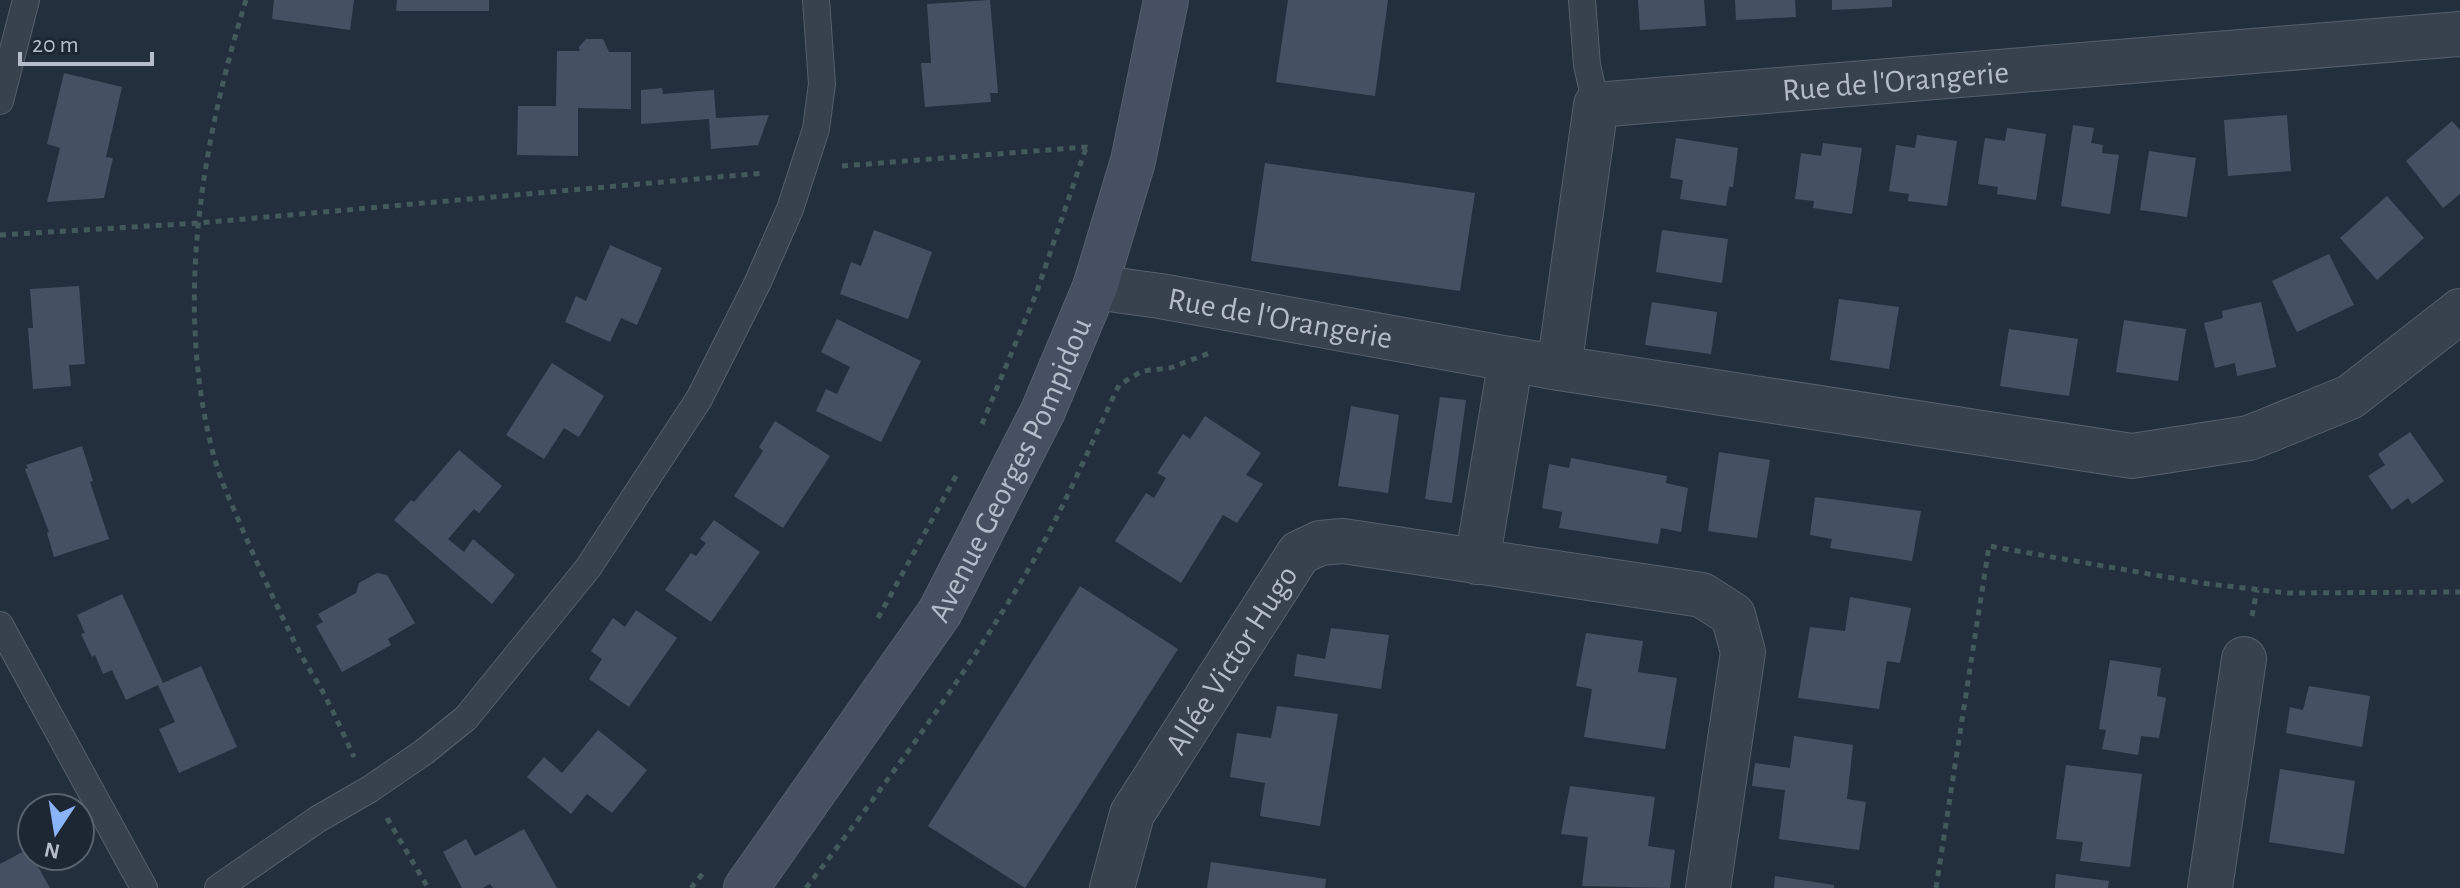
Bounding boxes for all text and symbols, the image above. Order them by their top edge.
scale bar [20,16,152,66]
text: 20 m [32,33,79,57]
street label: Rue de l'Orangerie [1781,56,2010,107]
street label: Rue de l'Orangerie [1166,283,1395,355]
street label: Avenue Georges Pompidou [923,313,1097,627]
street label: Allée Victor Hugo [1160,560,1304,760]
north arrow [16,792,96,872]
text: N [42,838,62,863]

